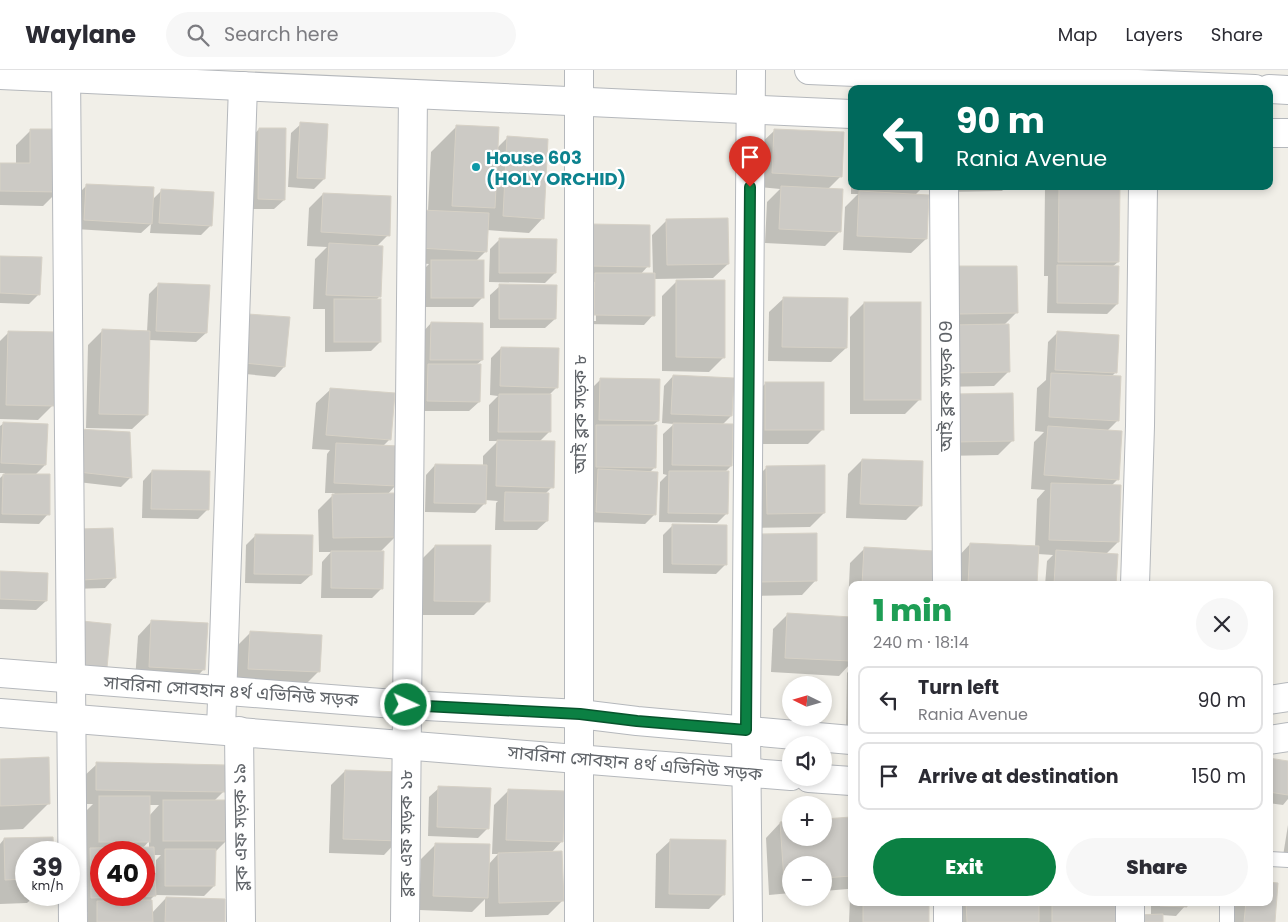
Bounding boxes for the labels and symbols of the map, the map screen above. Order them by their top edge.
pin [729,136,771,187]
place label: House 603 (HOLY ORCHID) [486,145,626,191]
marker: House 603 (HOLY ORCHID) [470,161,482,173]
street label: আই ব্লক সড়ক 09 [933,320,958,453]
street label: আই ব্লক সড়ক ৮ [567,354,592,475]
street label: সাবরিনা সোবহান ৪র্থ এভিনিউ সড়ক [102,670,360,712]
north arrow [782,676,832,726]
position arrow [379,678,431,730]
street label: সাবরিনা সোবহান ৪র্থ এভিনিউ সড়ক [506,739,764,787]
street label: ব্লক এফ সড়ক ১৯ [226,763,254,892]
street label: ব্লক এফ সড়ক ১৮ [393,769,418,898]
speed limit sign: 40 [90,841,155,906]

